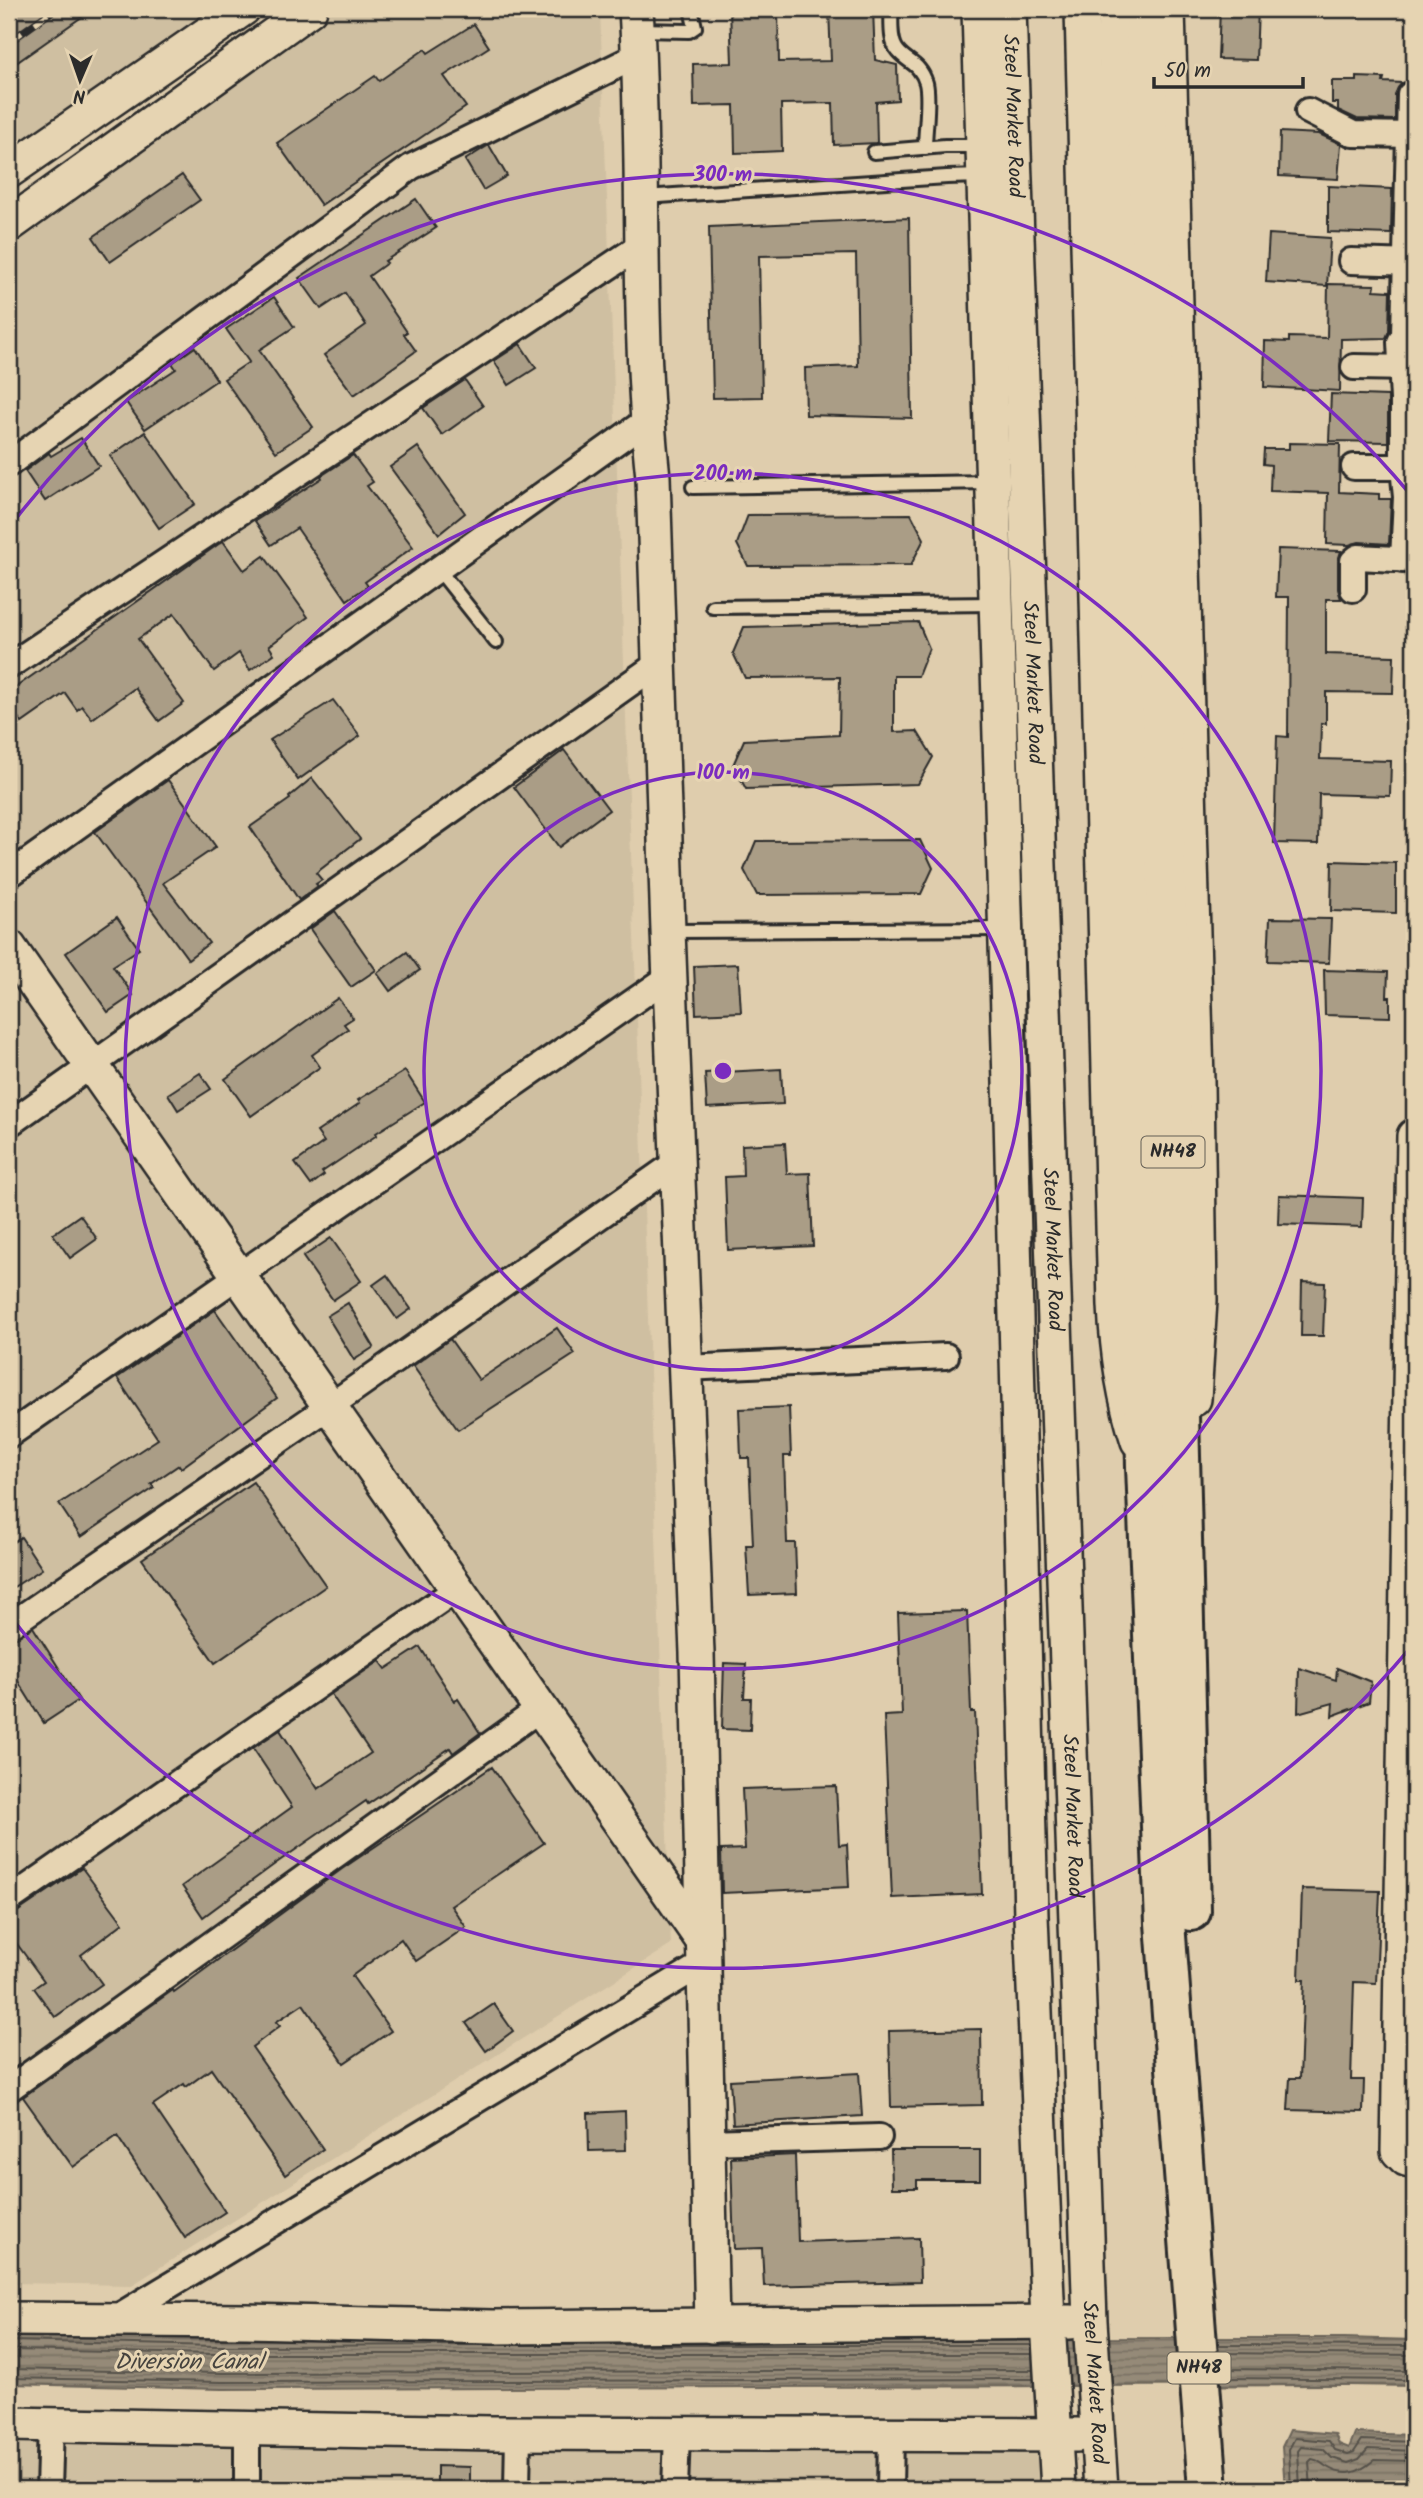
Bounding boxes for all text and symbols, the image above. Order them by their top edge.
street label: Steel Market Road [993,34,1032,199]
north arrow [46,46,116,116]
scale bar [1154,46,1302,90]
text: 50 m [1164,55,1211,88]
text: N [73,80,86,110]
text: 300 m [693,159,752,192]
text: 200 m [693,458,753,491]
street label: Steel Market Road [1013,600,1052,765]
text: 100 m [696,757,750,790]
centre of rings [711,1059,735,1083]
road number: NH48 [1142,1136,1204,1168]
street label: Steel Market Road [1033,1167,1072,1332]
street label: Steel Market Road [1053,1734,1092,1899]
street label: Steel Market Road [1073,2300,1116,2465]
water label: Diversion Canal [115,2345,268,2381]
road number: NH48 [1168,2352,1230,2384]

